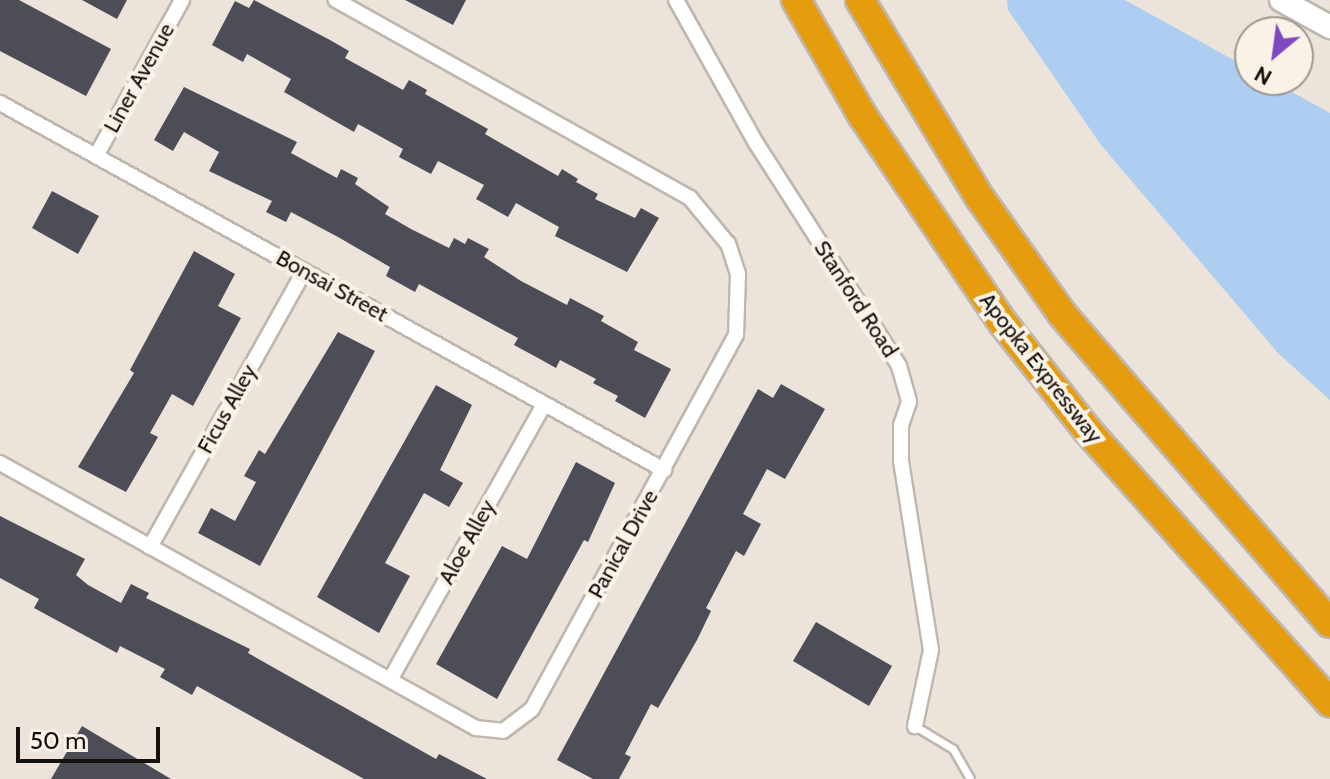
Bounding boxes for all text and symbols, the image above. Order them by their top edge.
north arrow [1234,16,1314,96]
street label: Liner Avenue [98,19,180,137]
text: N [1250,60,1276,91]
street label: Stanford Road [809,236,903,362]
street label: Bonsai Street [272,245,392,327]
street label: Apopka Expressway [974,288,1108,448]
street label: Ficus Alley [192,360,262,458]
street label: Panical Drive [582,485,664,603]
street label: Aloe Alley [433,495,501,589]
scale bar [20,711,164,761]
text: 50 m [30,726,86,755]

